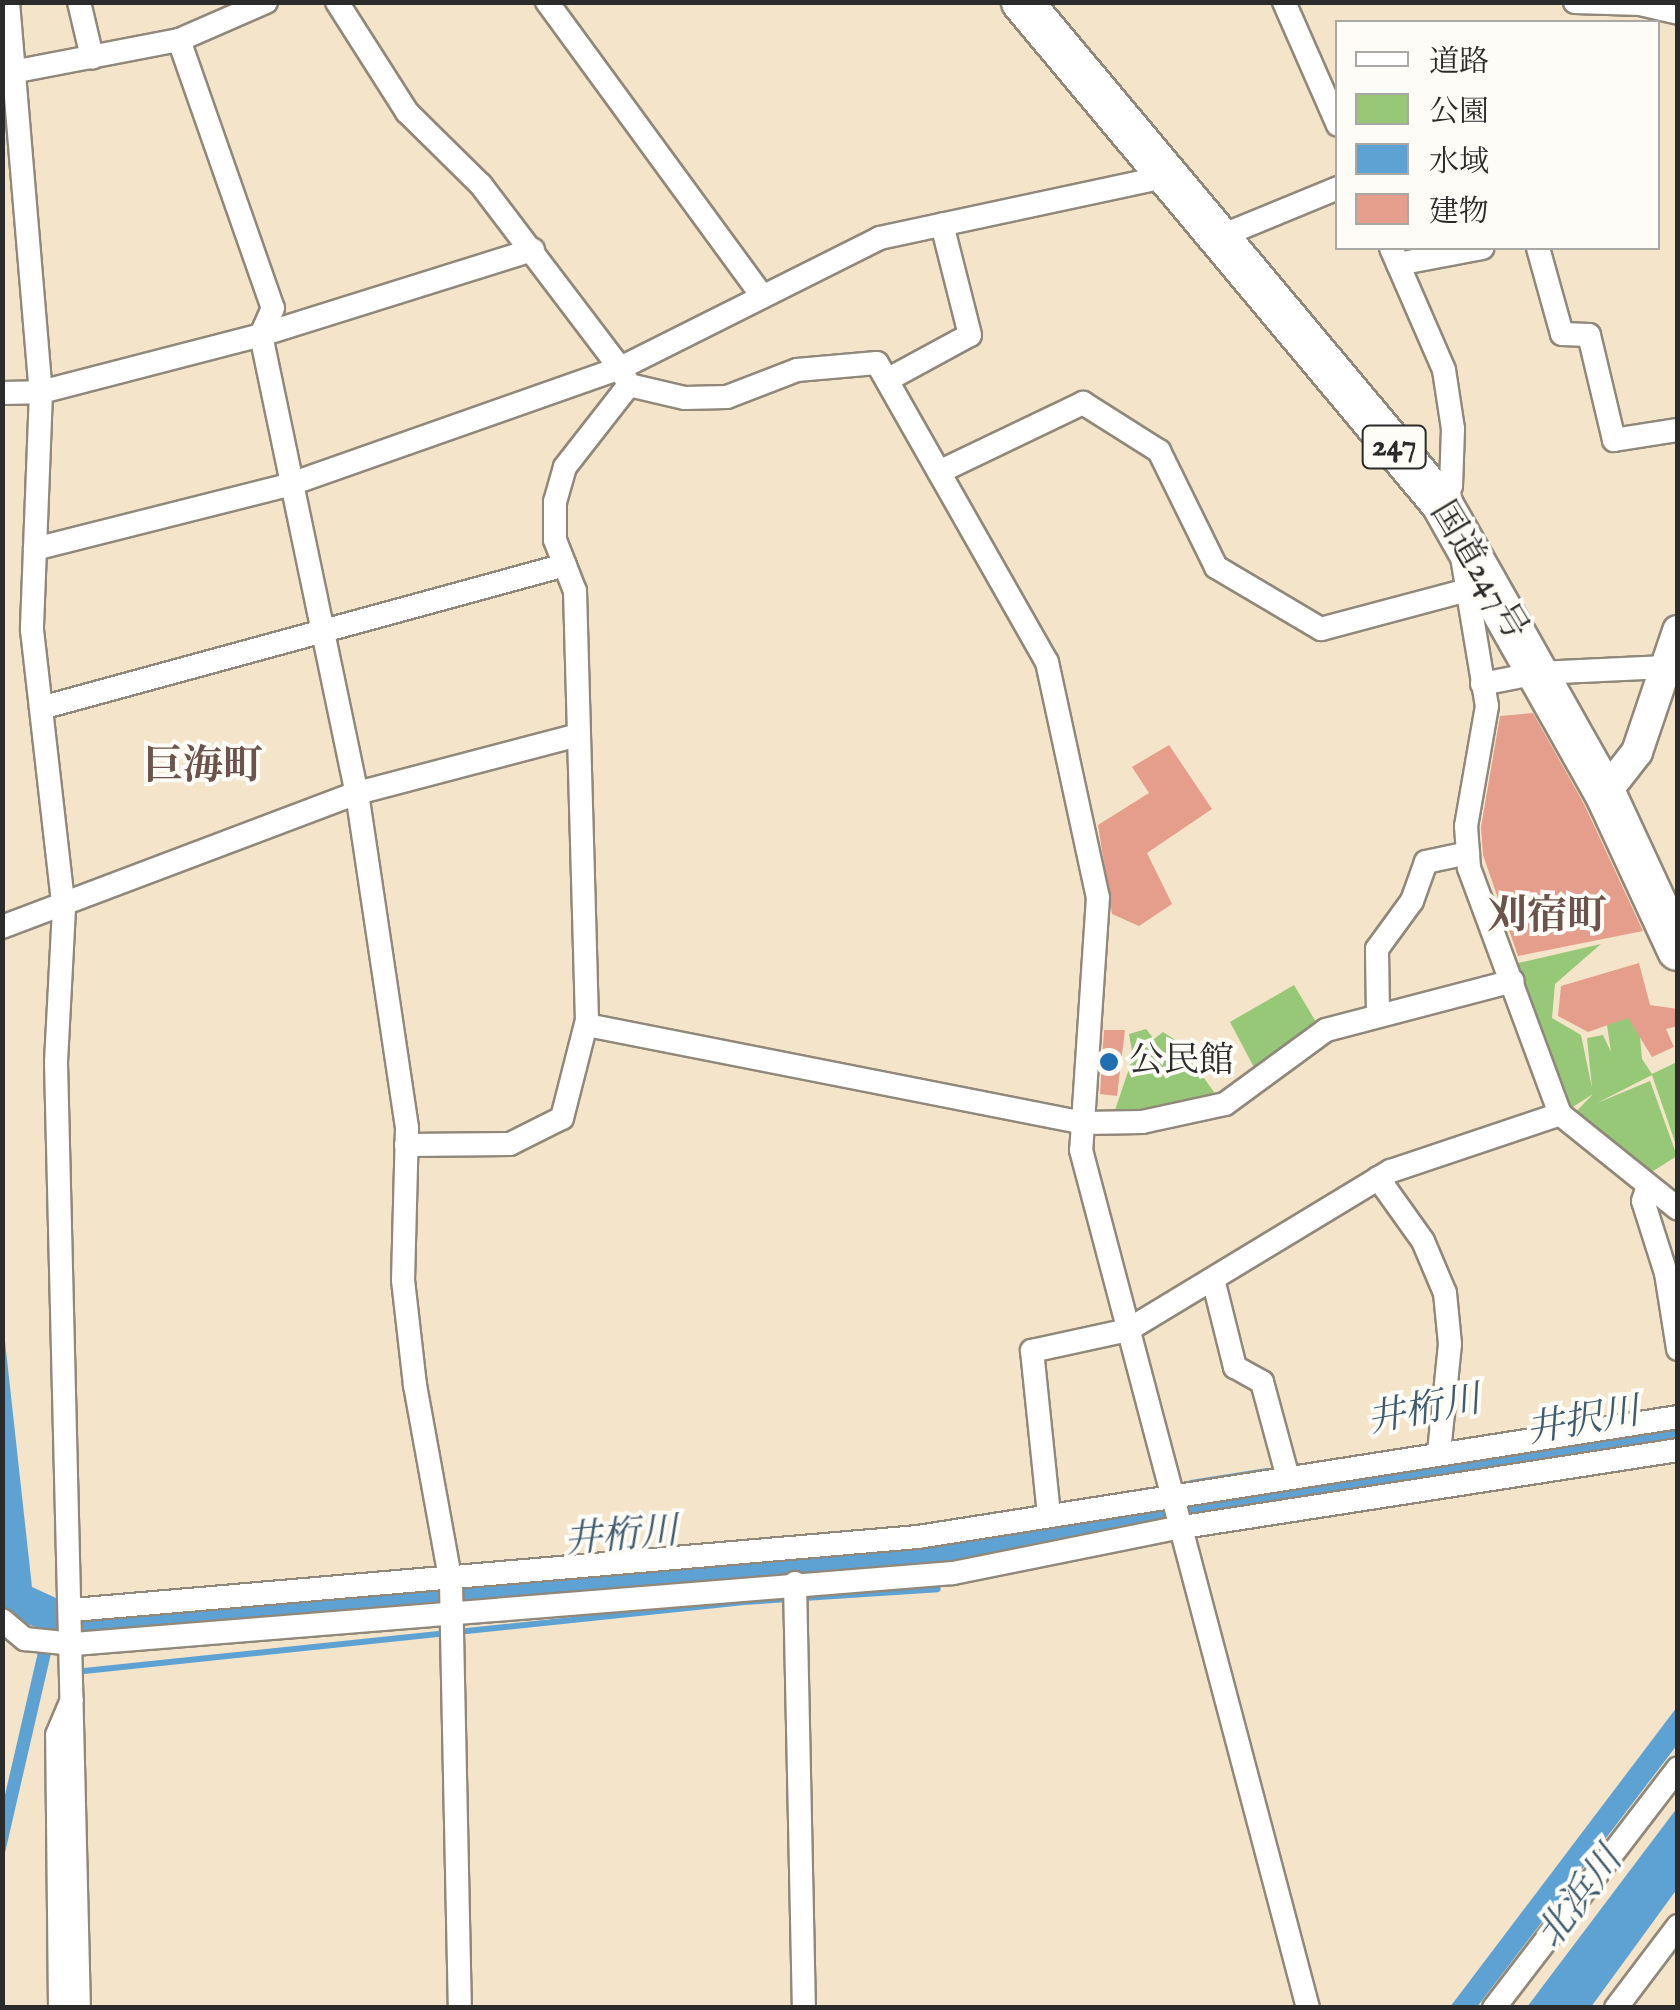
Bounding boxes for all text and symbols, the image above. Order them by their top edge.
legend [1335,20,1660,250]
text: 道路 [1429,44,1489,82]
text: 公園 [1429,94,1489,132]
text: 水域 [1429,144,1489,182]
text: 建物 [1429,194,1489,232]
road number: 247 [1362,420,1426,474]
street label: 国道247号 [1420,494,1536,648]
district label: 巨海町 [143,744,263,792]
district label: 刈宿町 [1487,894,1607,942]
place label: 公民館 [1129,1041,1234,1083]
marker: 公民館 [1098,1051,1120,1073]
water label: 井桁川 [1364,1379,1484,1445]
water label: 井択川 [1523,1391,1643,1455]
water label: 井桁川 [562,1510,680,1566]
water label: 北浜川 [1528,1840,1634,1958]

